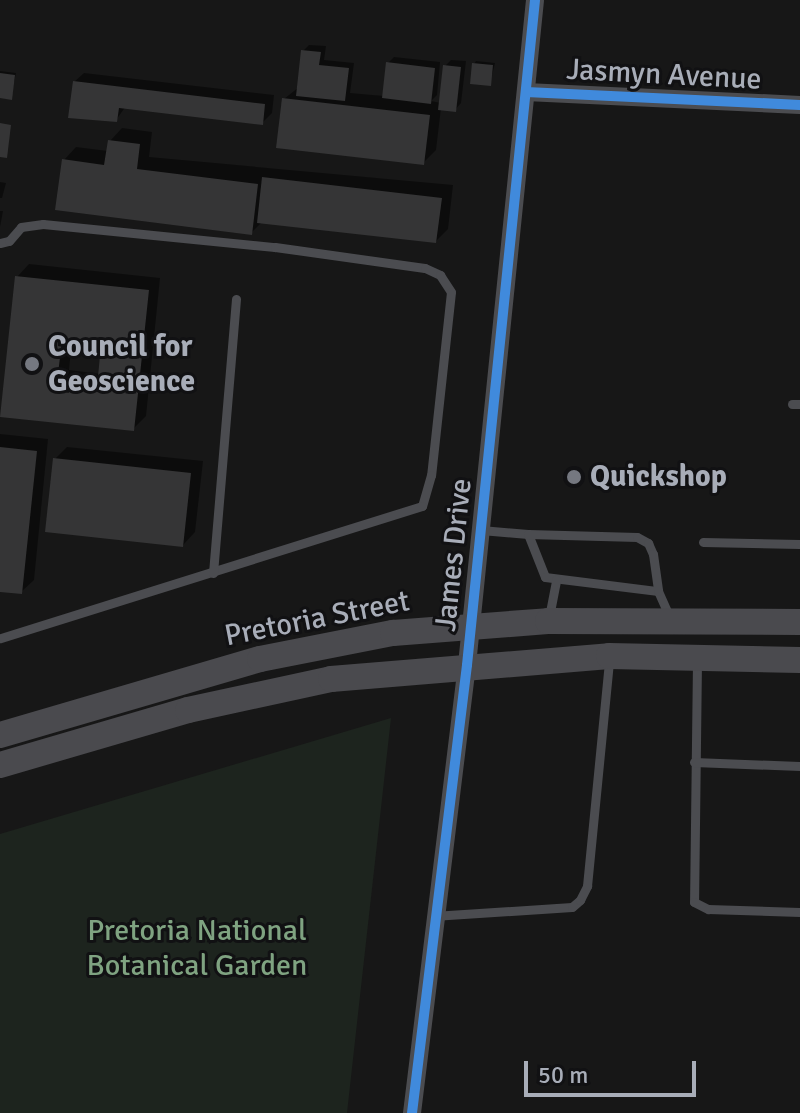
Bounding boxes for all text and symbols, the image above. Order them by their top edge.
street label: Jasmyn Avenue [566,52,762,98]
place label: Council for Geoscience [48,329,195,400]
marker: Council for Geoscience [23,355,41,373]
place label: Quickshop [590,459,727,495]
marker: Quickshop [565,468,583,486]
street label: James Drive [428,477,480,633]
street label: Pretoria Street [222,583,412,655]
park label: Pretoria National Botanical Garden [87,913,307,984]
scale bar [528,1045,700,1095]
text: 50 m [538,1060,588,1090]

